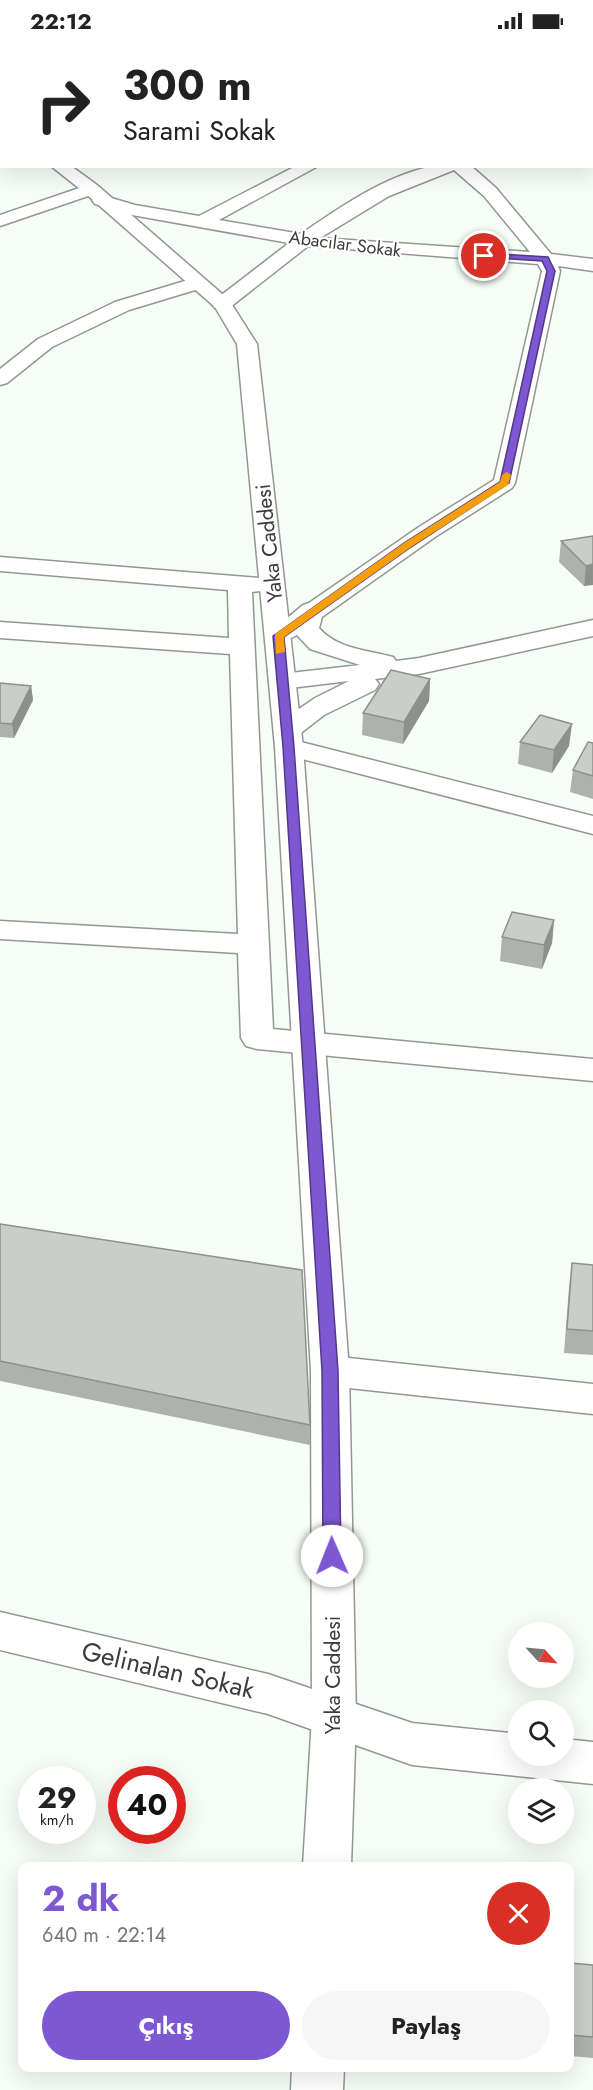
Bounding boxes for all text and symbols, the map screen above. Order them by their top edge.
text: 22:12 [30,5,92,37]
text: 300 m [123,55,252,116]
icon: right [24,66,102,144]
text: Sarami Sokak [123,111,276,150]
street label: Abacılar Sokak [288,224,403,264]
pin [458,230,509,281]
icon: arrive [467,239,500,272]
street label: Yaka Caddesi [248,482,290,604]
position arrow [300,1524,364,1588]
street label: Yaka Caddesi [318,1616,348,1734]
north arrow [508,1622,574,1688]
map controls [508,1622,574,1844]
street label: Gelinalan Sokak [78,1632,259,1708]
button: search [508,1700,574,1766]
speed limit sign: 40 [108,1766,186,1844]
text: 29 [37,1776,77,1819]
button: layers [508,1778,574,1844]
text: km/h [40,1809,74,1831]
text: 2 dk [42,1872,119,1924]
button: close [487,1882,550,1945]
text: 640 m · 22:14 [42,1921,166,1950]
button: Çıkış [42,1991,290,2060]
button: Paylaş [302,1991,550,2060]

